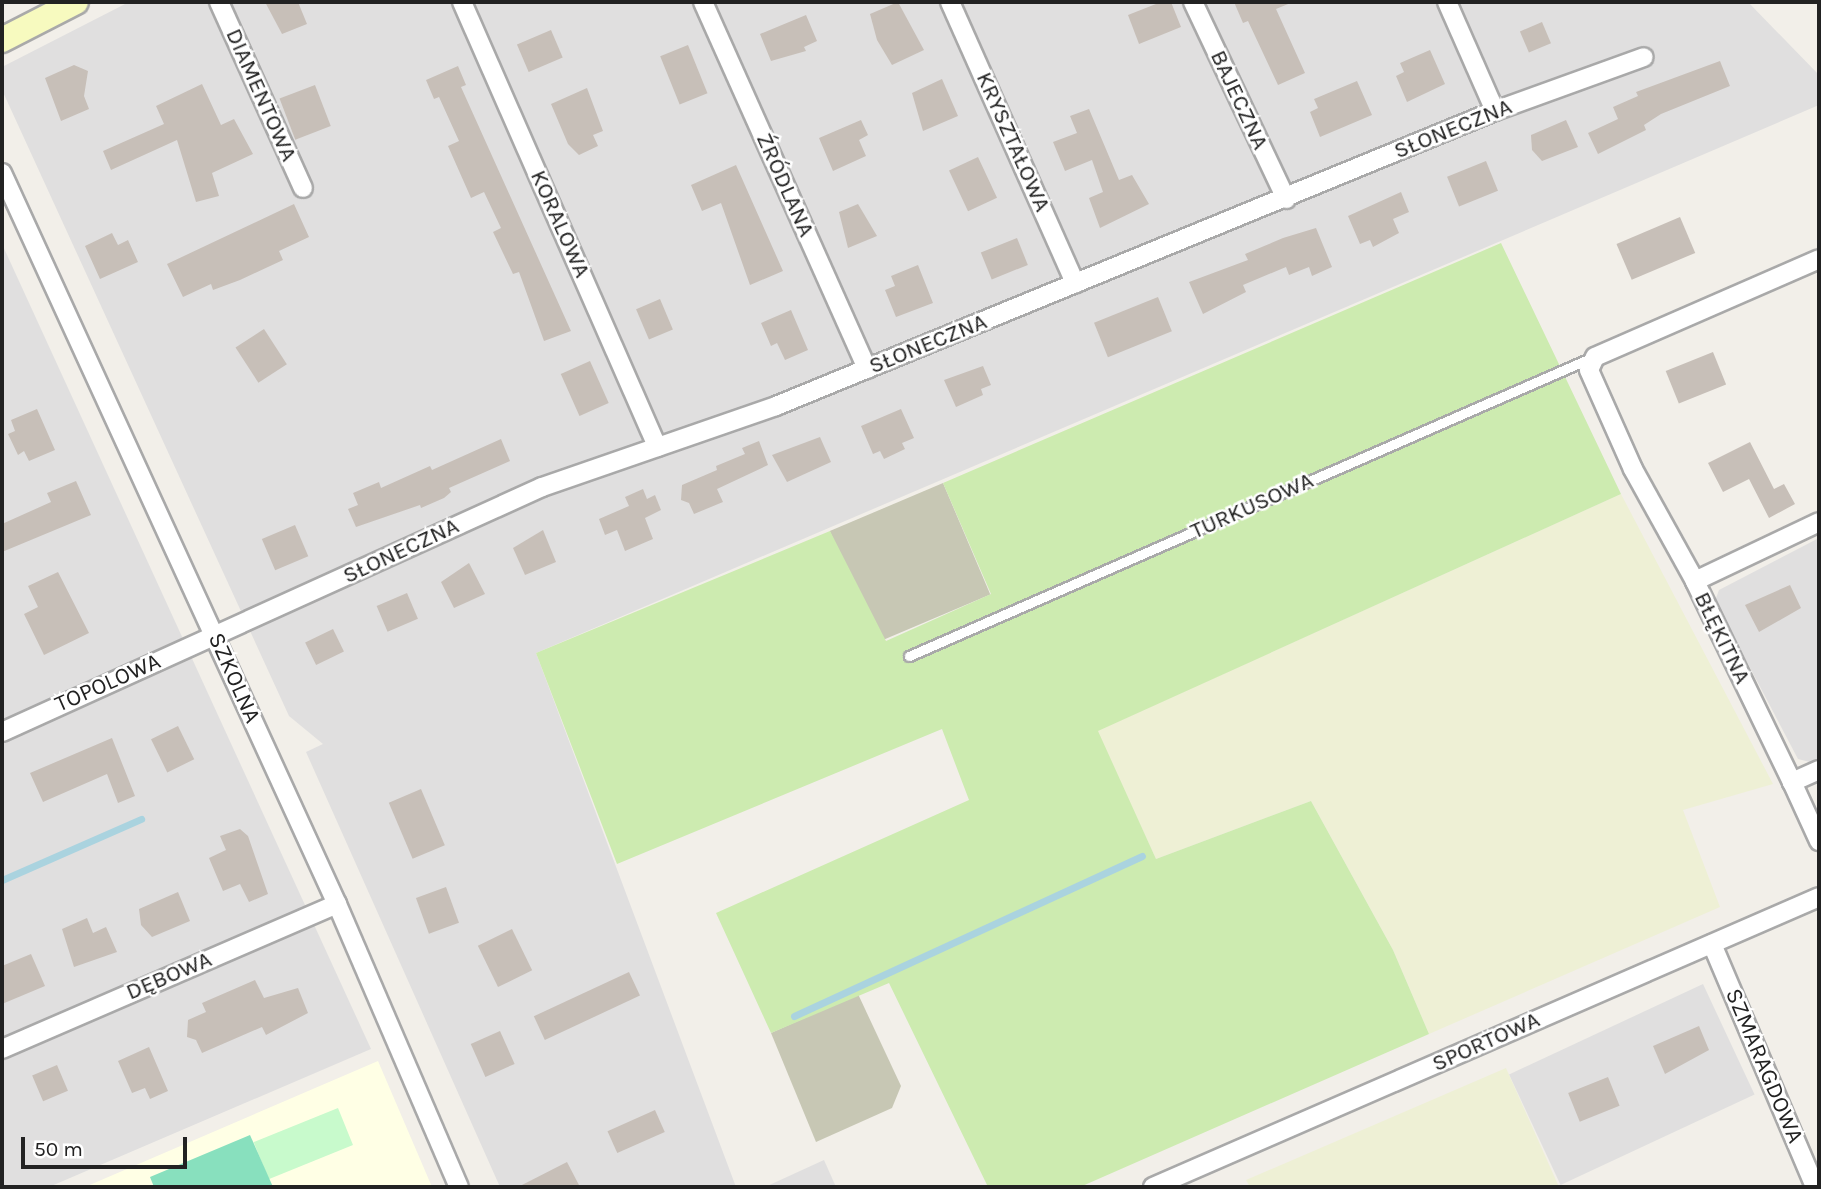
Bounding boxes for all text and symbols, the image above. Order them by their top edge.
street label: DIAMENTOWA [219,24,303,166]
street label: BAJECZNA [1204,46,1274,154]
street label: KRYSZTAŁOWA [970,68,1056,216]
street label: SŁONECZNA [1390,93,1516,165]
street label: ŹRÓDLANA [750,129,820,241]
street label: KORALOWA [524,166,596,282]
street label: SŁONECZNA [865,308,991,380]
street label: TURKUSOWA [1186,467,1318,545]
street label: SŁONECZNA [339,512,463,590]
street label: BŁĘKITNA [1688,588,1756,688]
street label: SZKOLNA [202,629,266,727]
street label: TOPOLOWA [51,647,165,719]
street label: DĘBOWA [122,946,216,1006]
street label: SZMARAGDOWA [1719,984,1809,1148]
street label: SPORTOWA [1428,1006,1544,1078]
scale bar [24,1122,191,1166]
text: 50 m [34,1137,83,1161]

